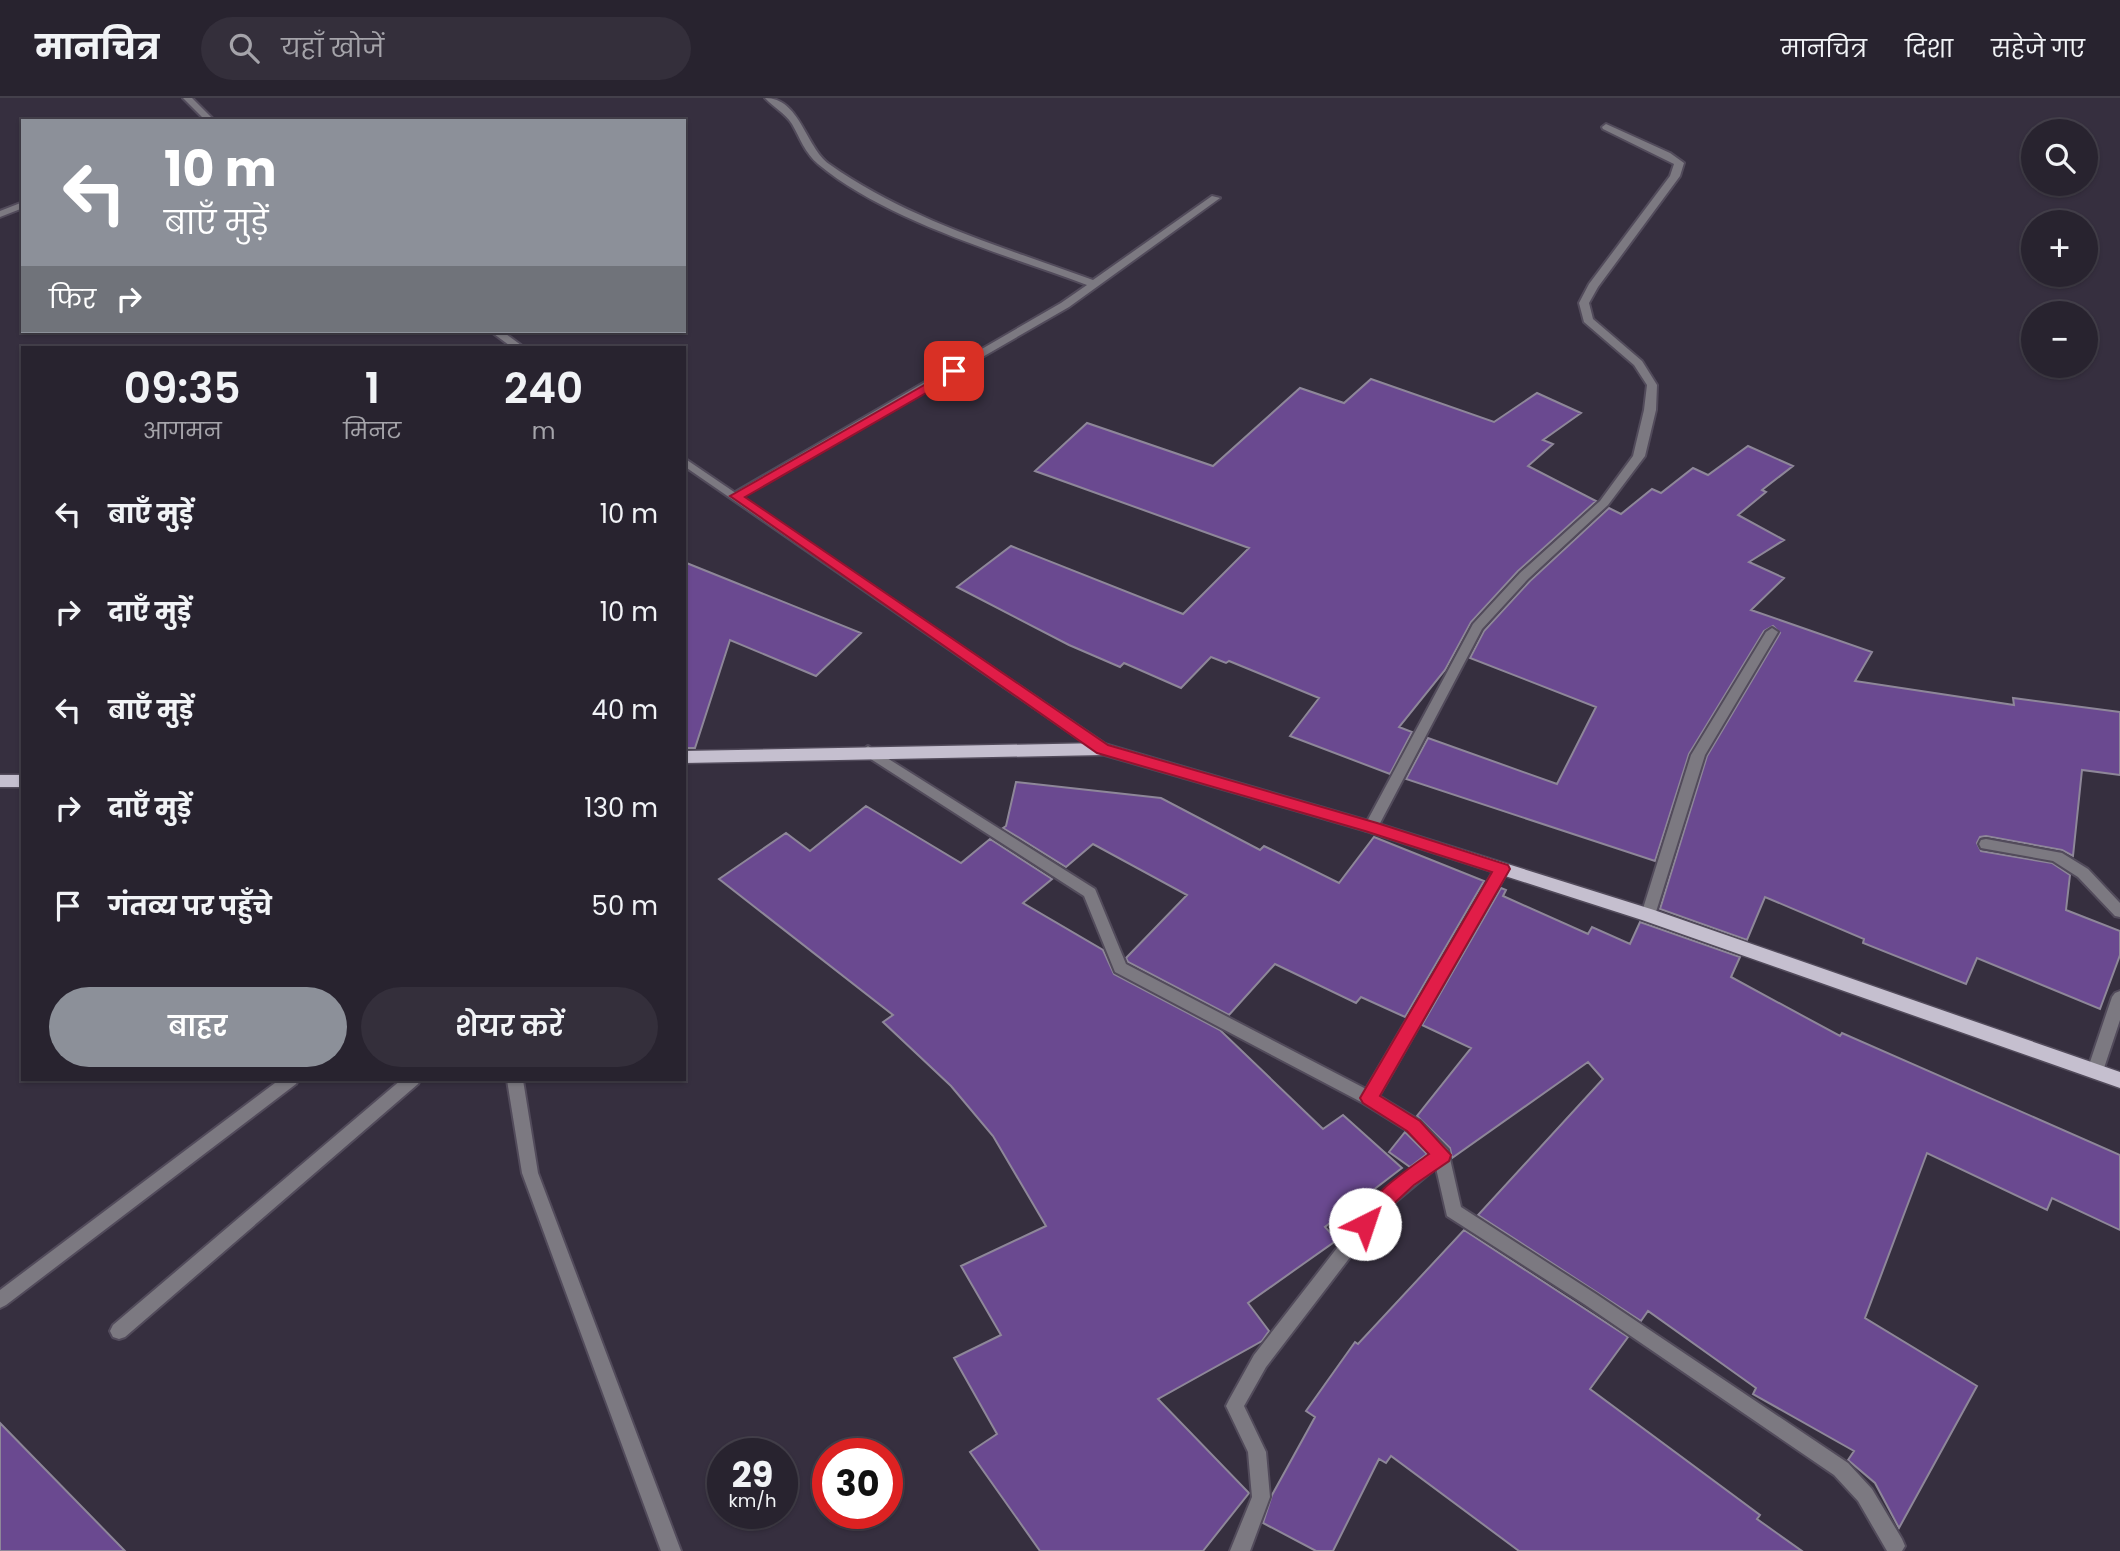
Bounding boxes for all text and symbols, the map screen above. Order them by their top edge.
search box [201,17,691,80]
text: मानचित्र [35,24,159,71]
icon: search [225,29,263,67]
text: यहाँ खोजें [281,30,384,66]
text: मानचित्र [1781,32,1867,65]
text: दिशा [1905,32,1953,65]
text: सहेजे गए [1991,32,2085,65]
map controls [2021,119,2098,378]
button: search [2021,119,2098,196]
text: 10 m [164,135,277,203]
icon: left [49,147,140,238]
text: बाएँ मुड़ें [164,200,268,245]
button: + [2021,210,2098,287]
icon: right [110,280,148,318]
text: फिर [49,281,96,317]
button: − [2021,301,2098,378]
pin [924,341,984,401]
icon: arrive [935,352,973,390]
text: 09:35 [124,359,241,418]
text: 1 [365,359,380,418]
text: 240 [504,359,583,418]
text: आगमन [143,415,222,447]
text: मिनट [343,415,401,447]
text: m [532,415,555,447]
icon: left [49,495,87,533]
text: बाएँ मुड़ें [108,496,193,532]
text: 10 m [600,496,658,532]
icon: right [49,593,87,631]
text: दाएँ मुड़ें [108,594,191,630]
text: 10 m [600,594,658,630]
icon: left [49,691,87,729]
text: बाएँ मुड़ें [108,692,193,728]
text: 40 m [592,692,658,728]
icon: right [49,789,87,827]
text: दाएँ मुड़ें [108,790,191,826]
text: 130 m [584,790,658,826]
icon: arrive [49,887,87,925]
text: गंतव्य पर पहुँचे [108,888,272,924]
text: 50 m [592,888,658,924]
button: बाहर [49,987,347,1067]
button: शेयर करें [361,987,658,1067]
position arrow [1328,1187,1402,1261]
speed limit sign: 30 [812,1438,903,1529]
text: 29 [732,1450,773,1499]
text: km/h [729,1488,776,1513]

